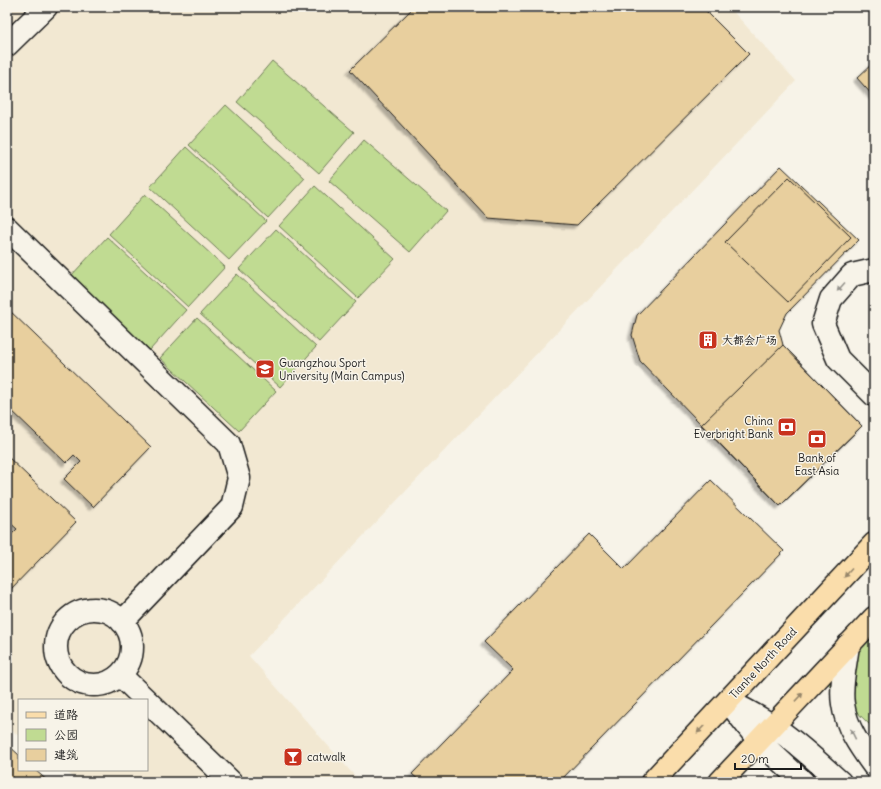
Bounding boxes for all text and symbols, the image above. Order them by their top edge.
one-way arrow [837,283,846,292]
building icon: 大都会广场 [697,329,719,351]
place label: 大都会广场 [722,333,777,347]
place label: Guangzhou Sport University (Main Campus) [279,356,405,383]
school or university icon: Guangzhou Sport University (Main Campus) [254,358,276,380]
place label: China Everbright Bank [694,414,773,441]
bank icon: China Everbright Bank [776,416,798,438]
bank icon: Bank of East Asia [806,428,828,450]
place label: Bank of East Asia [795,451,839,478]
one-way arrow [843,567,852,578]
street label: Tianhe North Road [726,624,800,702]
one-way arrow [794,692,804,702]
legend [18,699,148,771]
text: 道路 [54,707,78,722]
one-way arrow [697,724,706,734]
text: 公园 [54,727,78,742]
one-way arrow [850,728,856,739]
scale bar [735,745,801,771]
bar icon: catwalk [282,746,304,768]
text: 建筑 [54,747,78,762]
place label: catwalk [307,750,346,764]
text: 20 m [741,751,769,766]

